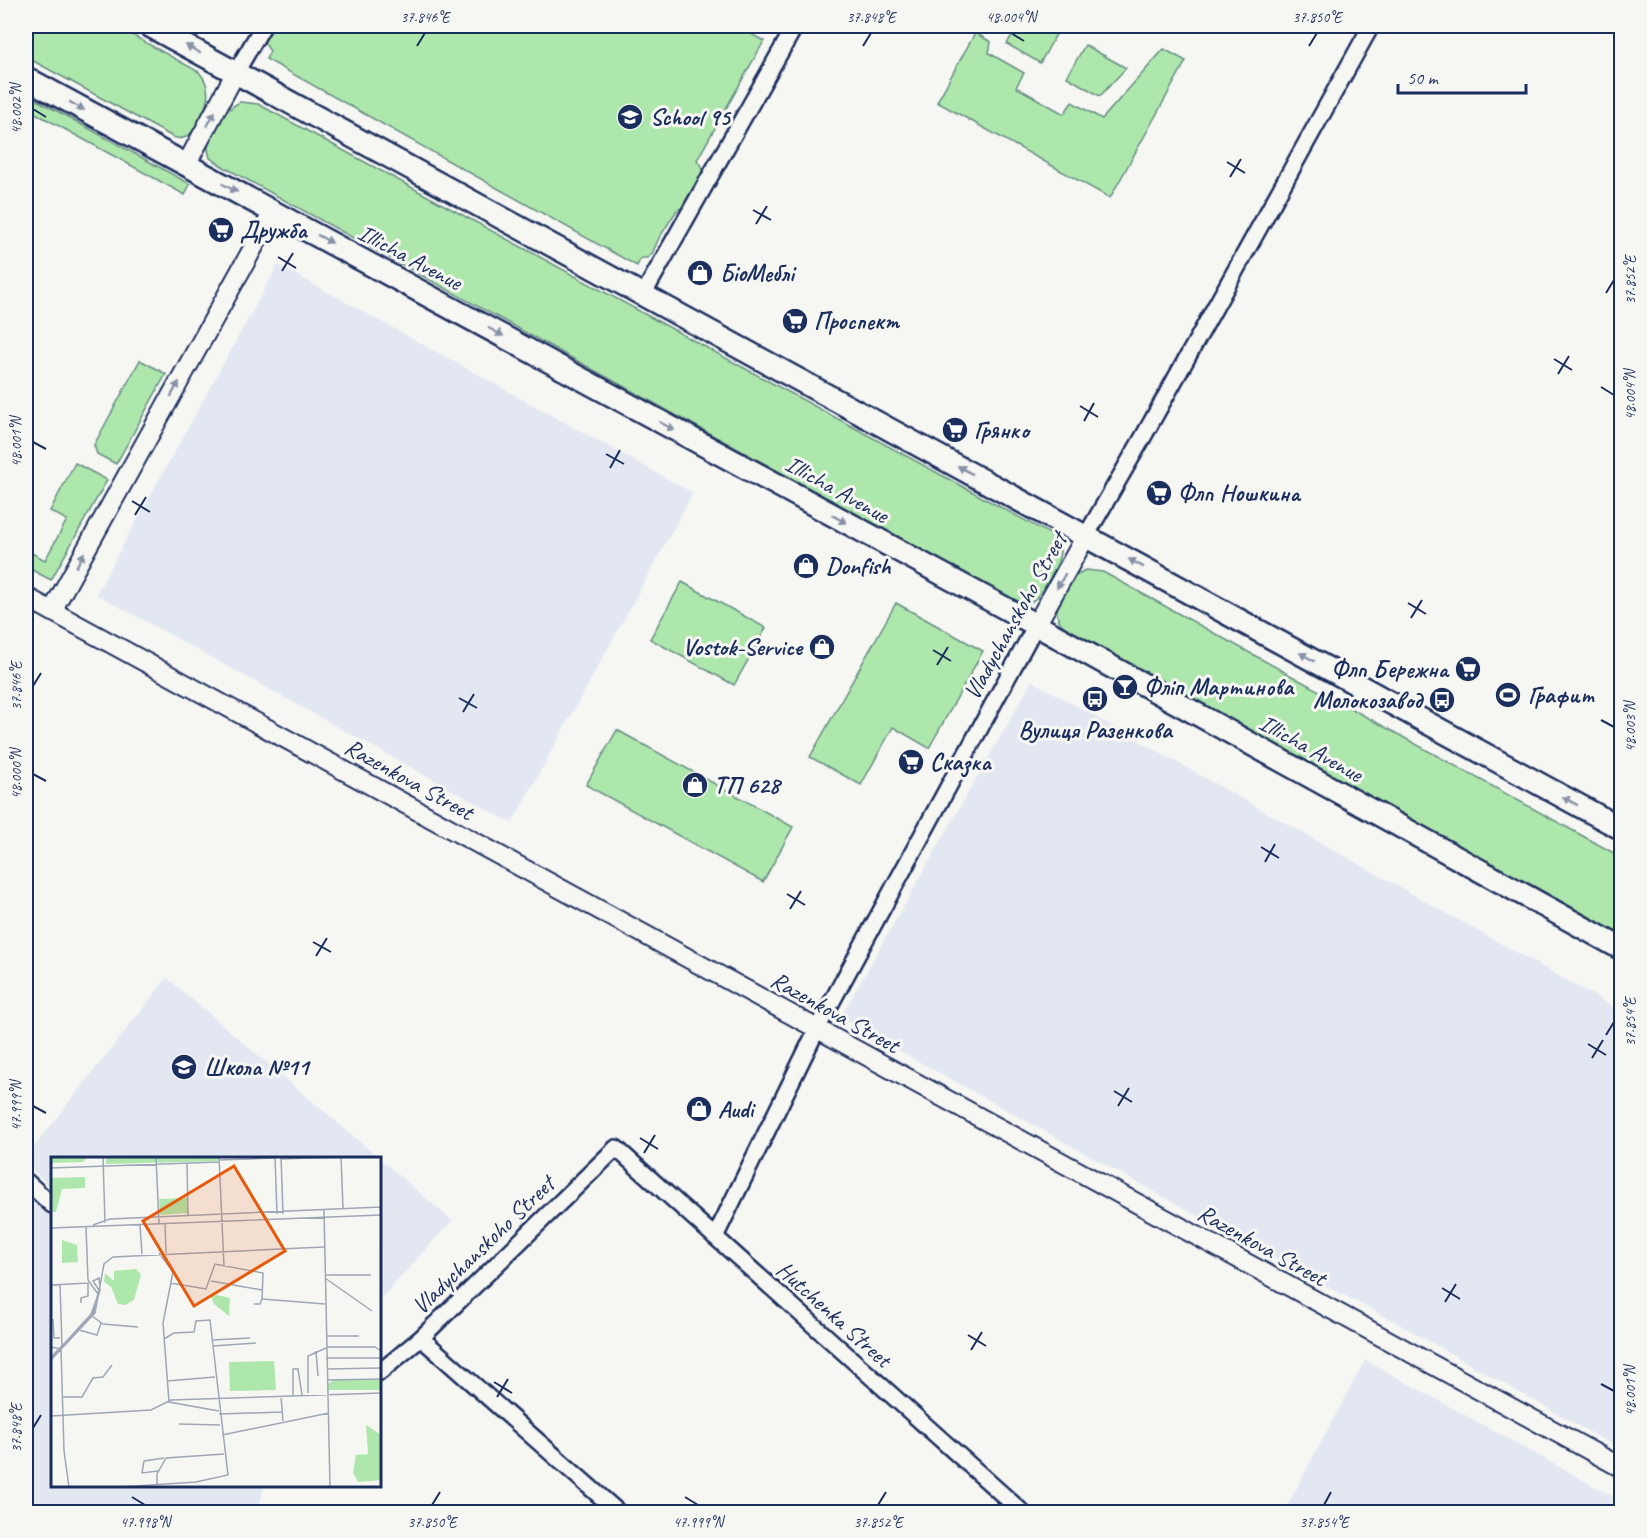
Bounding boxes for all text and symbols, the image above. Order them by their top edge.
text: 37.846°E [401,8,452,27]
text: 37.848°E [847,8,898,27]
text: 48.004°N [986,8,1039,27]
text: 37.850°E [1293,8,1344,27]
one-way arrow [184,44,201,54]
scale bar [1398,57,1526,95]
text: 50 m [1407,67,1440,89]
text: 48.002°N [7,81,26,134]
one-way arrow [69,101,86,111]
school or university icon: School 95 [615,102,645,132]
place label: School 95 [650,102,732,132]
one-way arrow [206,110,216,127]
one-way arrow [221,184,238,193]
supermarket icon: Дружба [206,215,236,245]
place label: Дружба [240,215,308,245]
street label: Illicha Avenue [353,217,469,298]
one-way arrow [316,234,333,244]
text: 37.852°E [1621,253,1640,304]
shop icon: БіоМеблі [685,258,715,288]
place label: БіоМеблі [720,258,797,288]
supermarket icon: Проспект [780,306,810,336]
place label: Проспект [814,306,901,336]
one-way arrow [488,327,505,337]
text: 48.004°N [1621,367,1640,420]
one-way arrow [170,381,180,398]
text: 48.001°N [7,414,26,467]
supermarket icon: Грянко [940,415,970,445]
place label: Грянко [974,415,1031,445]
one-way arrow [659,421,676,431]
street label: Illicha Avenue [780,448,896,531]
one-way arrow [956,465,973,475]
supermarket icon: Флп Ношкина [1144,478,1174,508]
place label: Флп Ношкина [1178,478,1302,508]
one-way arrow [830,514,847,524]
street label: Vladychanskoho Street [957,524,1075,705]
one-way arrow [75,551,85,568]
shop icon: Donfish [791,551,821,581]
place label: Donfish [826,551,891,581]
one-way arrow [1127,558,1144,568]
one-way arrow [1056,573,1066,590]
place label: Vostok-Service [683,632,804,662]
shop icon: Vostok-Service [807,632,837,662]
one-way arrow [1298,652,1315,662]
place label: Флп Бережна [1331,654,1450,684]
supermarket icon: Флп Бережна [1453,654,1483,684]
text: 37.846°E [7,659,26,710]
bar icon: Фліп Мартинова [1110,672,1140,702]
place label: Фліп Мартинова [1144,672,1295,702]
sports icon: Графит [1493,680,1523,710]
place label: Графит [1528,680,1595,710]
bus stop icon: Вулиця Разенкова [1080,684,1110,714]
place label: Молокозавод [1313,685,1424,715]
bus stop icon: Молокозавод [1427,685,1457,715]
text: 48.003°N [1621,699,1640,752]
street label: Illicha Avenue [1254,707,1370,790]
place label: Вулиця Разенкова [1018,715,1174,745]
street label: Razenkova Street [339,731,480,828]
text: 48.000°N [7,746,26,799]
supermarket icon: Сказка [896,747,926,777]
place label: Сказка [930,747,992,778]
shop icon: ТП 628 [680,770,710,800]
place label: ТП 628 [714,770,783,800]
one-way arrow [1561,796,1578,806]
street label: Razenkova Street [765,964,906,1061]
text: 37.854°E [1621,995,1640,1046]
school or university icon: Школа №11 [169,1052,199,1082]
place label: Школа №11 [204,1052,312,1082]
text: 47.999°N [7,1078,26,1131]
shop icon: Audi [684,1094,714,1124]
place label: Audi [718,1094,757,1124]
inset map [51,1157,381,1487]
street label: Vladychanskoho Street [405,1167,563,1321]
street label: Razenkova Street [1192,1197,1333,1294]
street label: Hutchenka Street [770,1255,899,1375]
text: 48.001°N [1621,1363,1640,1416]
text: 37.848°E [7,1401,26,1452]
text: 47.998°N [120,1513,173,1532]
text: 37.850°E [408,1513,459,1532]
text: 47.999°N [673,1513,726,1532]
text: 37.852°E [854,1513,905,1532]
text: 37.854°E [1300,1513,1351,1532]

